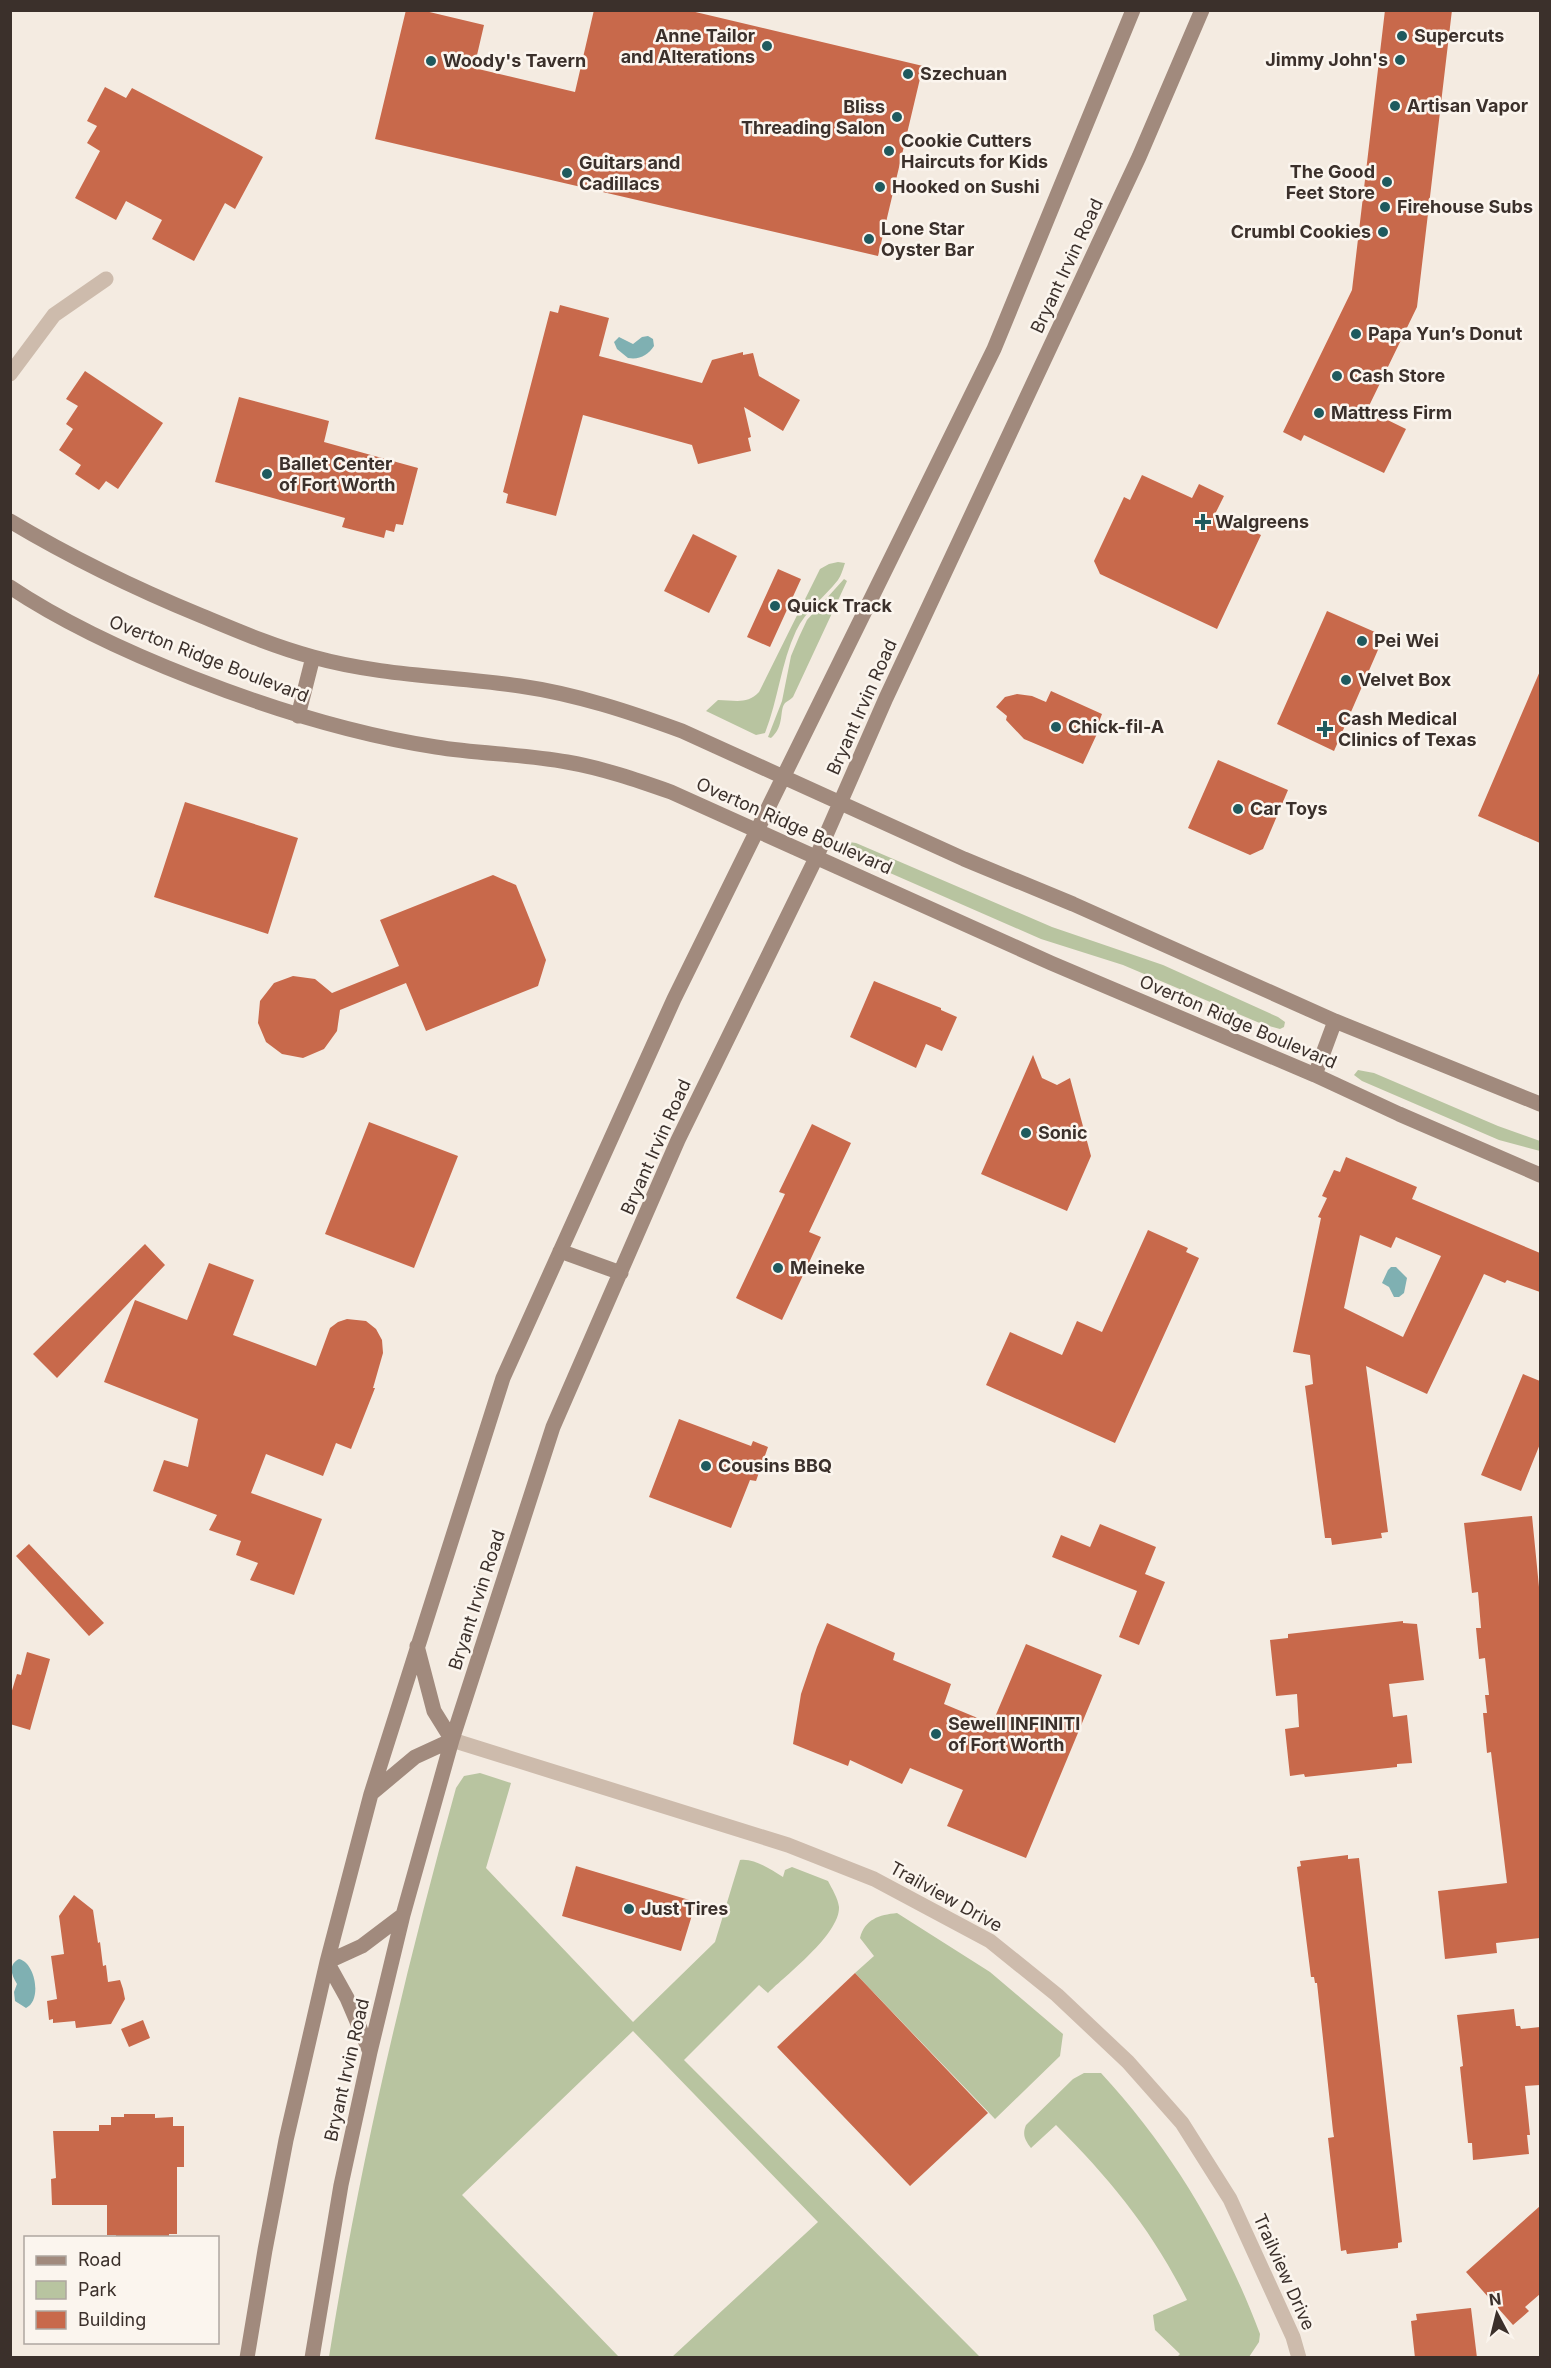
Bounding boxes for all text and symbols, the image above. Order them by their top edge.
place label: Anne Tailor and Alterations [621,25,755,67]
place label: Supercuts [1414,25,1504,46]
marker: Supercuts [1395,29,1409,43]
marker: Anne Tailor and Alterations [760,39,774,53]
place label: Jimmy John's [1265,49,1388,70]
place label: Woody's Tavern [443,50,586,71]
marker: Jimmy John's [1393,53,1407,67]
marker: Woody's Tavern [424,54,438,68]
place label: Szechuan [920,63,1007,84]
marker: Szechuan [901,67,915,81]
place label: Artisan Vapor [1407,95,1528,116]
place label: Bliss Threading Salon [741,96,885,138]
marker: Artisan Vapor [1388,99,1402,113]
marker: Bliss Threading Salon [890,110,904,124]
place label: Cookie Cutters Haircuts for Kids [901,130,1048,172]
marker: Cookie Cutters Haircuts for Kids [882,144,896,158]
place label: Guitars and Cadillacs [579,152,680,194]
place label: The Good Feet Store [1286,161,1375,203]
marker: Guitars and Cadillacs [560,166,574,180]
marker: The Good Feet Store [1380,175,1394,189]
place label: Hooked on Sushi [892,176,1040,197]
marker: Hooked on Sushi [873,180,887,194]
street label: Bryant Irvin Road [1026,195,1107,336]
place label: Firehouse Subs [1397,196,1533,217]
marker: Firehouse Subs [1378,200,1392,214]
place label: Lone Star Oyster Bar [881,218,974,260]
place label: Crumbl Cookies [1231,221,1371,242]
marker: Crumbl Cookies [1376,225,1390,239]
marker: Lone Star Oyster Bar [862,232,876,246]
place label: Papa Yun’s Donut [1368,323,1523,344]
marker: Papa Yun’s Donut [1349,327,1363,341]
place label: Cash Store [1349,365,1445,386]
marker: Cash Store [1330,369,1344,383]
place label: Mattress Firm [1331,402,1452,423]
marker: Mattress Firm [1312,406,1326,420]
place label: Ballet Center of Fort Worth [279,453,395,495]
marker: Ballet Center of Fort Worth [260,467,274,481]
place label: Walgreens [1215,511,1309,532]
marker: Walgreens [1196,515,1210,529]
place label: Quick Track [787,595,892,616]
marker: Quick Track [768,599,782,613]
street label: Overton Ridge Boulevard [106,611,312,706]
place label: Pei Wei [1374,630,1439,651]
marker: Pei Wei [1355,634,1369,648]
street label: Bryant Irvin Road [822,636,901,778]
place label: Velvet Box [1358,669,1452,690]
marker: Velvet Box [1339,673,1353,687]
place label: Cash Medical Clinics of Texas [1338,708,1476,750]
place label: Chick-fil-A [1068,716,1164,737]
marker: Chick-fil-A [1049,720,1063,734]
marker: Cash Medical Clinics of Texas [1316,720,1334,738]
street label: Overton Ridge Boulevard [693,773,895,878]
place label: Car Toys [1250,798,1328,819]
marker: Car Toys [1231,802,1245,816]
street label: Overton Ridge Boulevard [1136,970,1340,1073]
street label: Bryant Irvin Road [616,1076,695,1218]
place label: Sonic [1038,1122,1088,1143]
marker: Sonic [1019,1126,1033,1140]
place label: Meineke [790,1257,865,1278]
marker: Meineke [771,1261,785,1275]
place label: Cousins BBQ [718,1455,832,1476]
marker: Cousins BBQ [699,1459,713,1473]
street label: Bryant Irvin Road [444,1527,509,1673]
place label: Sewell INFINITI of Fort Worth [948,1713,1080,1755]
marker: Sewell INFINITI of Fort Worth [929,1727,943,1741]
street label: Trailview Drive [886,1857,1006,1936]
place label: Just Tires [641,1898,728,1919]
marker: Just Tires [622,1902,636,1916]
street label: Bryant Irvin Road [320,1996,373,2143]
street label: Trailview Drive [1249,2210,1320,2333]
legend [24,2236,219,2344]
text: Road [78,2249,121,2270]
text: Park [78,2279,117,2300]
north arrow [1467,2284,1527,2344]
text: N [1488,2288,1502,2310]
text: Building [78,2309,146,2330]

